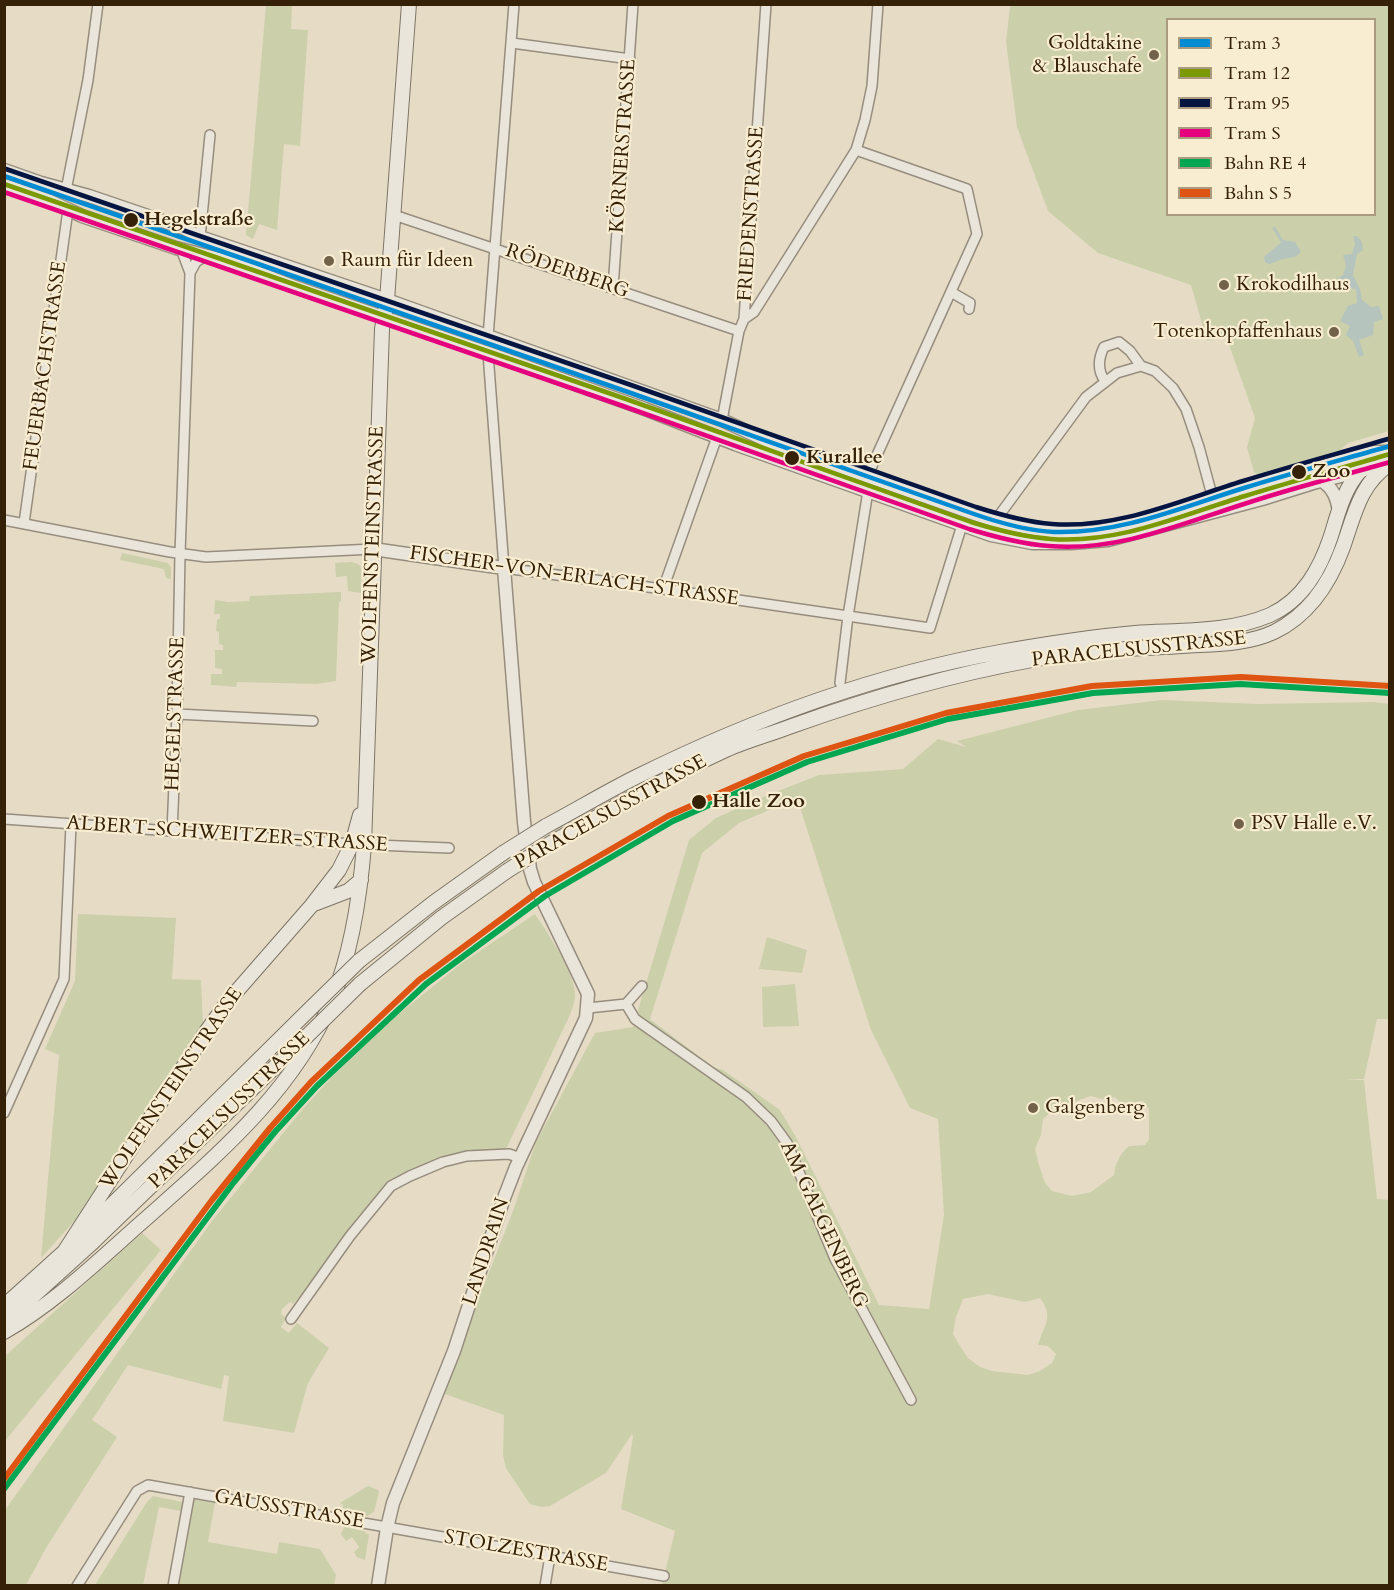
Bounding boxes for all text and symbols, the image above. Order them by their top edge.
legend [1166,18,1376,216]
text: Tram 3 [1224,31,1281,56]
place label: Goldtakine & Blauschafe [1033,32,1142,79]
marker: Goldtakine & Blauschafe [1147,48,1161,62]
street label: KÖRNERSTRASSE [606,58,642,234]
text: Tram 12 [1224,61,1290,86]
text: Tram 95 [1224,91,1290,116]
text: Tram S [1224,121,1281,146]
street label: FRIEDENSTRASSE [734,126,770,302]
text: Bahn RE 4 [1224,151,1307,176]
text: Bahn S 5 [1224,181,1292,206]
place label: Hegelstraße [144,208,254,232]
marker: Hegelstraße [122,211,140,229]
street label: RÖDERBERG [502,240,632,304]
place label: Raum für Ideen [341,249,473,273]
marker: Raum für Ideen [322,254,336,268]
street label: FEUERBACHSTRASSE [19,260,73,472]
place label: Krokodilhaus [1236,273,1349,297]
marker: Krokodilhaus [1217,278,1231,292]
place label: Totenkopfaffenhaus [1153,320,1322,344]
marker: Totenkopfaffenhaus [1327,325,1341,339]
street label: WOLFENSTEINSTRASSE [358,425,390,665]
place label: Kurallee [806,446,883,470]
marker: Kurallee [783,449,801,467]
place label: Zoo [1312,460,1350,484]
marker: Zoo [1290,463,1308,481]
street label: FISCHER-VON-ERLACH-STRASSE [408,542,740,612]
street label: PARACELSUSSTRASSE [1031,627,1247,673]
street label: HEGELSTRASSE [161,636,191,792]
street label: PARACELSUSSTRASSE [511,750,711,876]
place label: Halle Zoo [712,790,805,814]
marker: Halle Zoo [690,793,708,811]
street label: ALBERT-SCHWEITZER-STRASSE [65,812,389,858]
place label: PSV Halle e.V. [1251,812,1377,836]
marker: PSV Halle e.V. [1232,817,1246,831]
street label: WOLFENSTEINSTRASSE [95,983,249,1195]
street label: PARACELSUSSTRASSE [144,1028,316,1194]
place label: Galgenberg [1045,1096,1145,1120]
marker: Galgenberg [1026,1101,1040,1115]
street label: AM GALGENBERG [774,1138,872,1312]
street label: LANDRAIN [458,1195,516,1309]
street label: GAUSSSTRASSE [212,1485,366,1535]
street label: STOLZESTRASSE [442,1526,610,1578]

